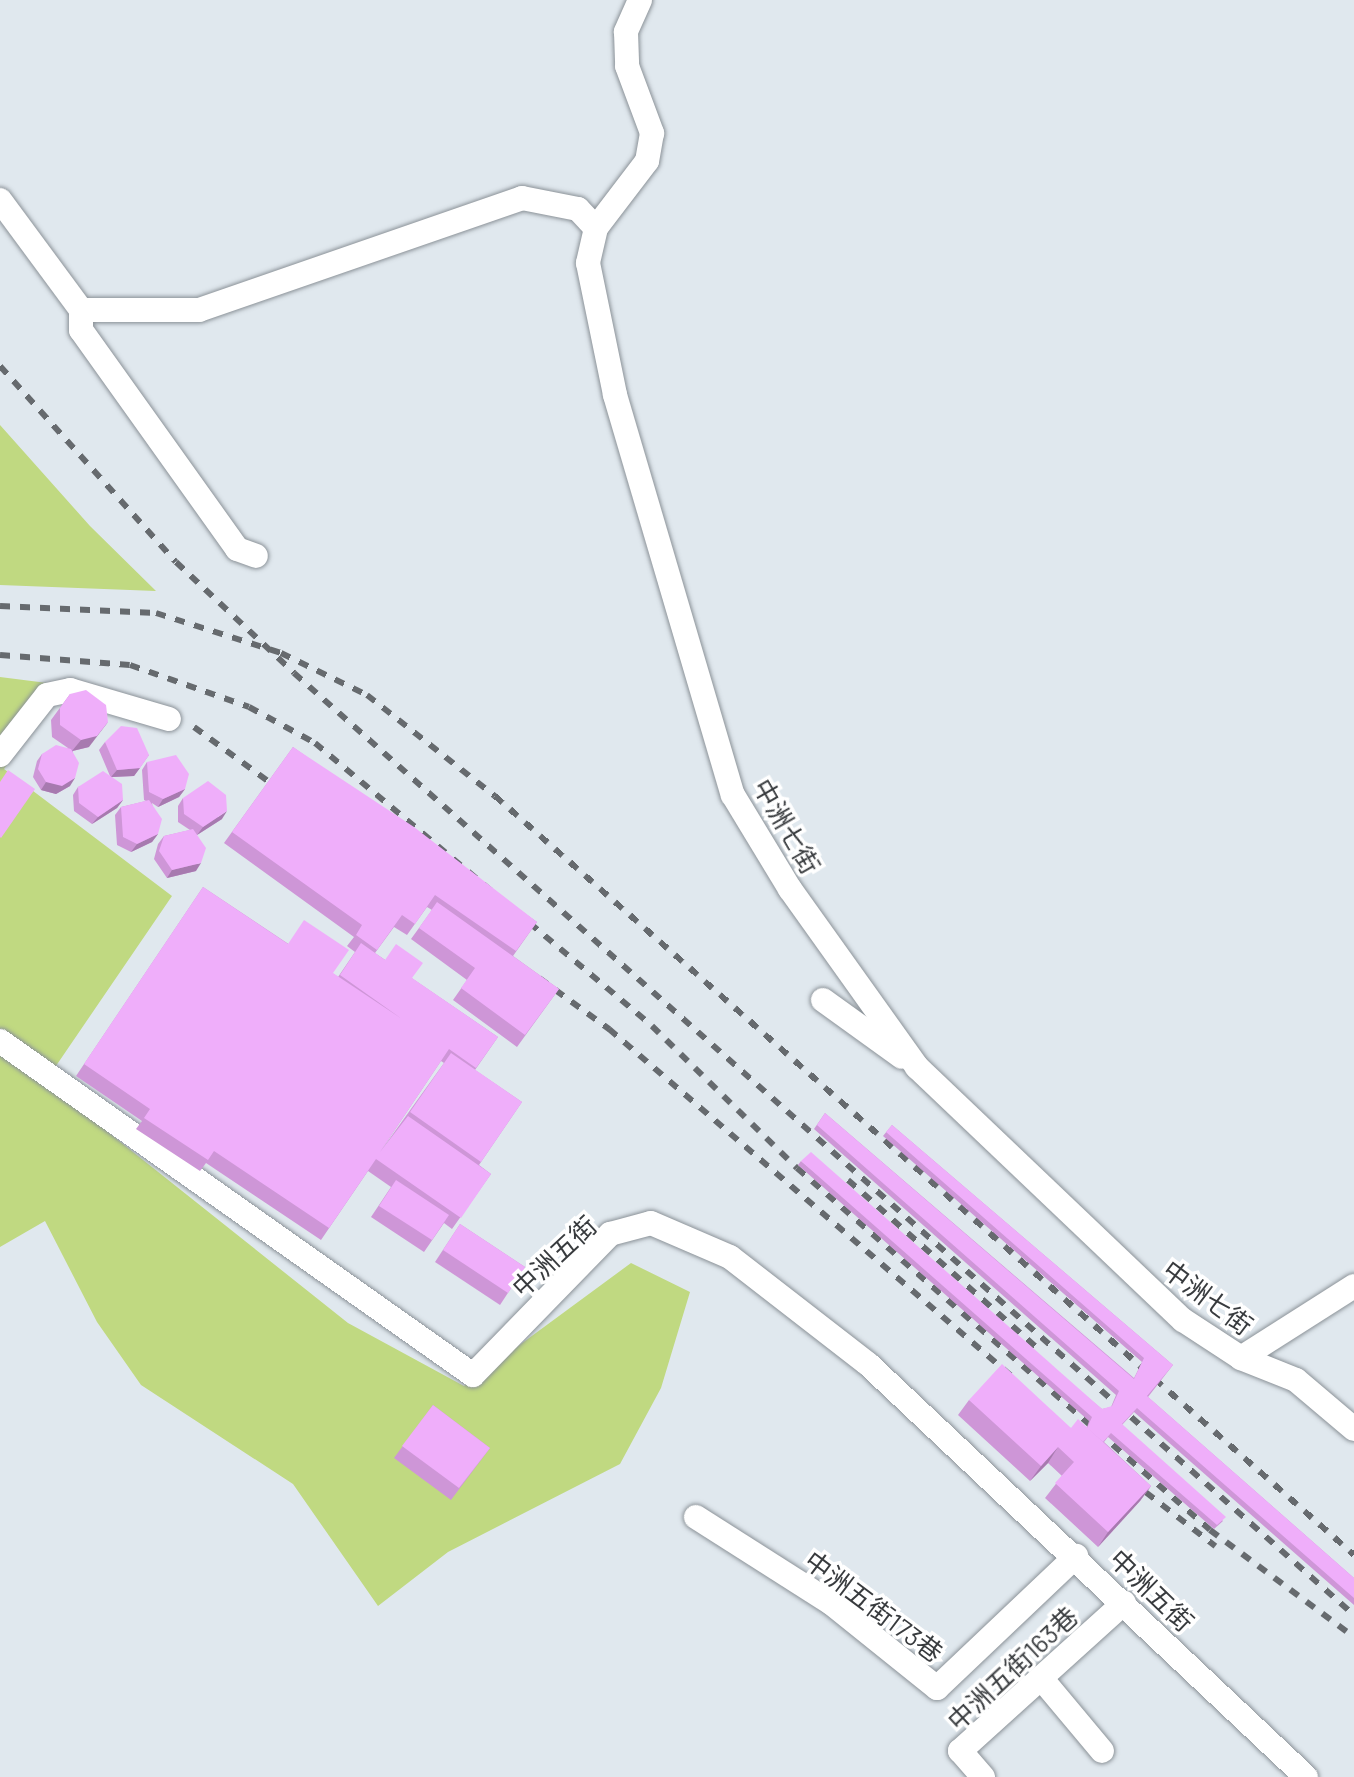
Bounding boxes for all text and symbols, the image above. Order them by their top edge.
street label: 中洲七街 [747,773,827,879]
street label: 中洲五街 [505,1209,603,1303]
street label: 中洲七街 [1157,1253,1259,1341]
street label: 中洲五街 [1104,1543,1200,1637]
street label: 中洲五街173巷 [799,1544,949,1668]
street label: 中洲五街163巷 [941,1600,1083,1736]

